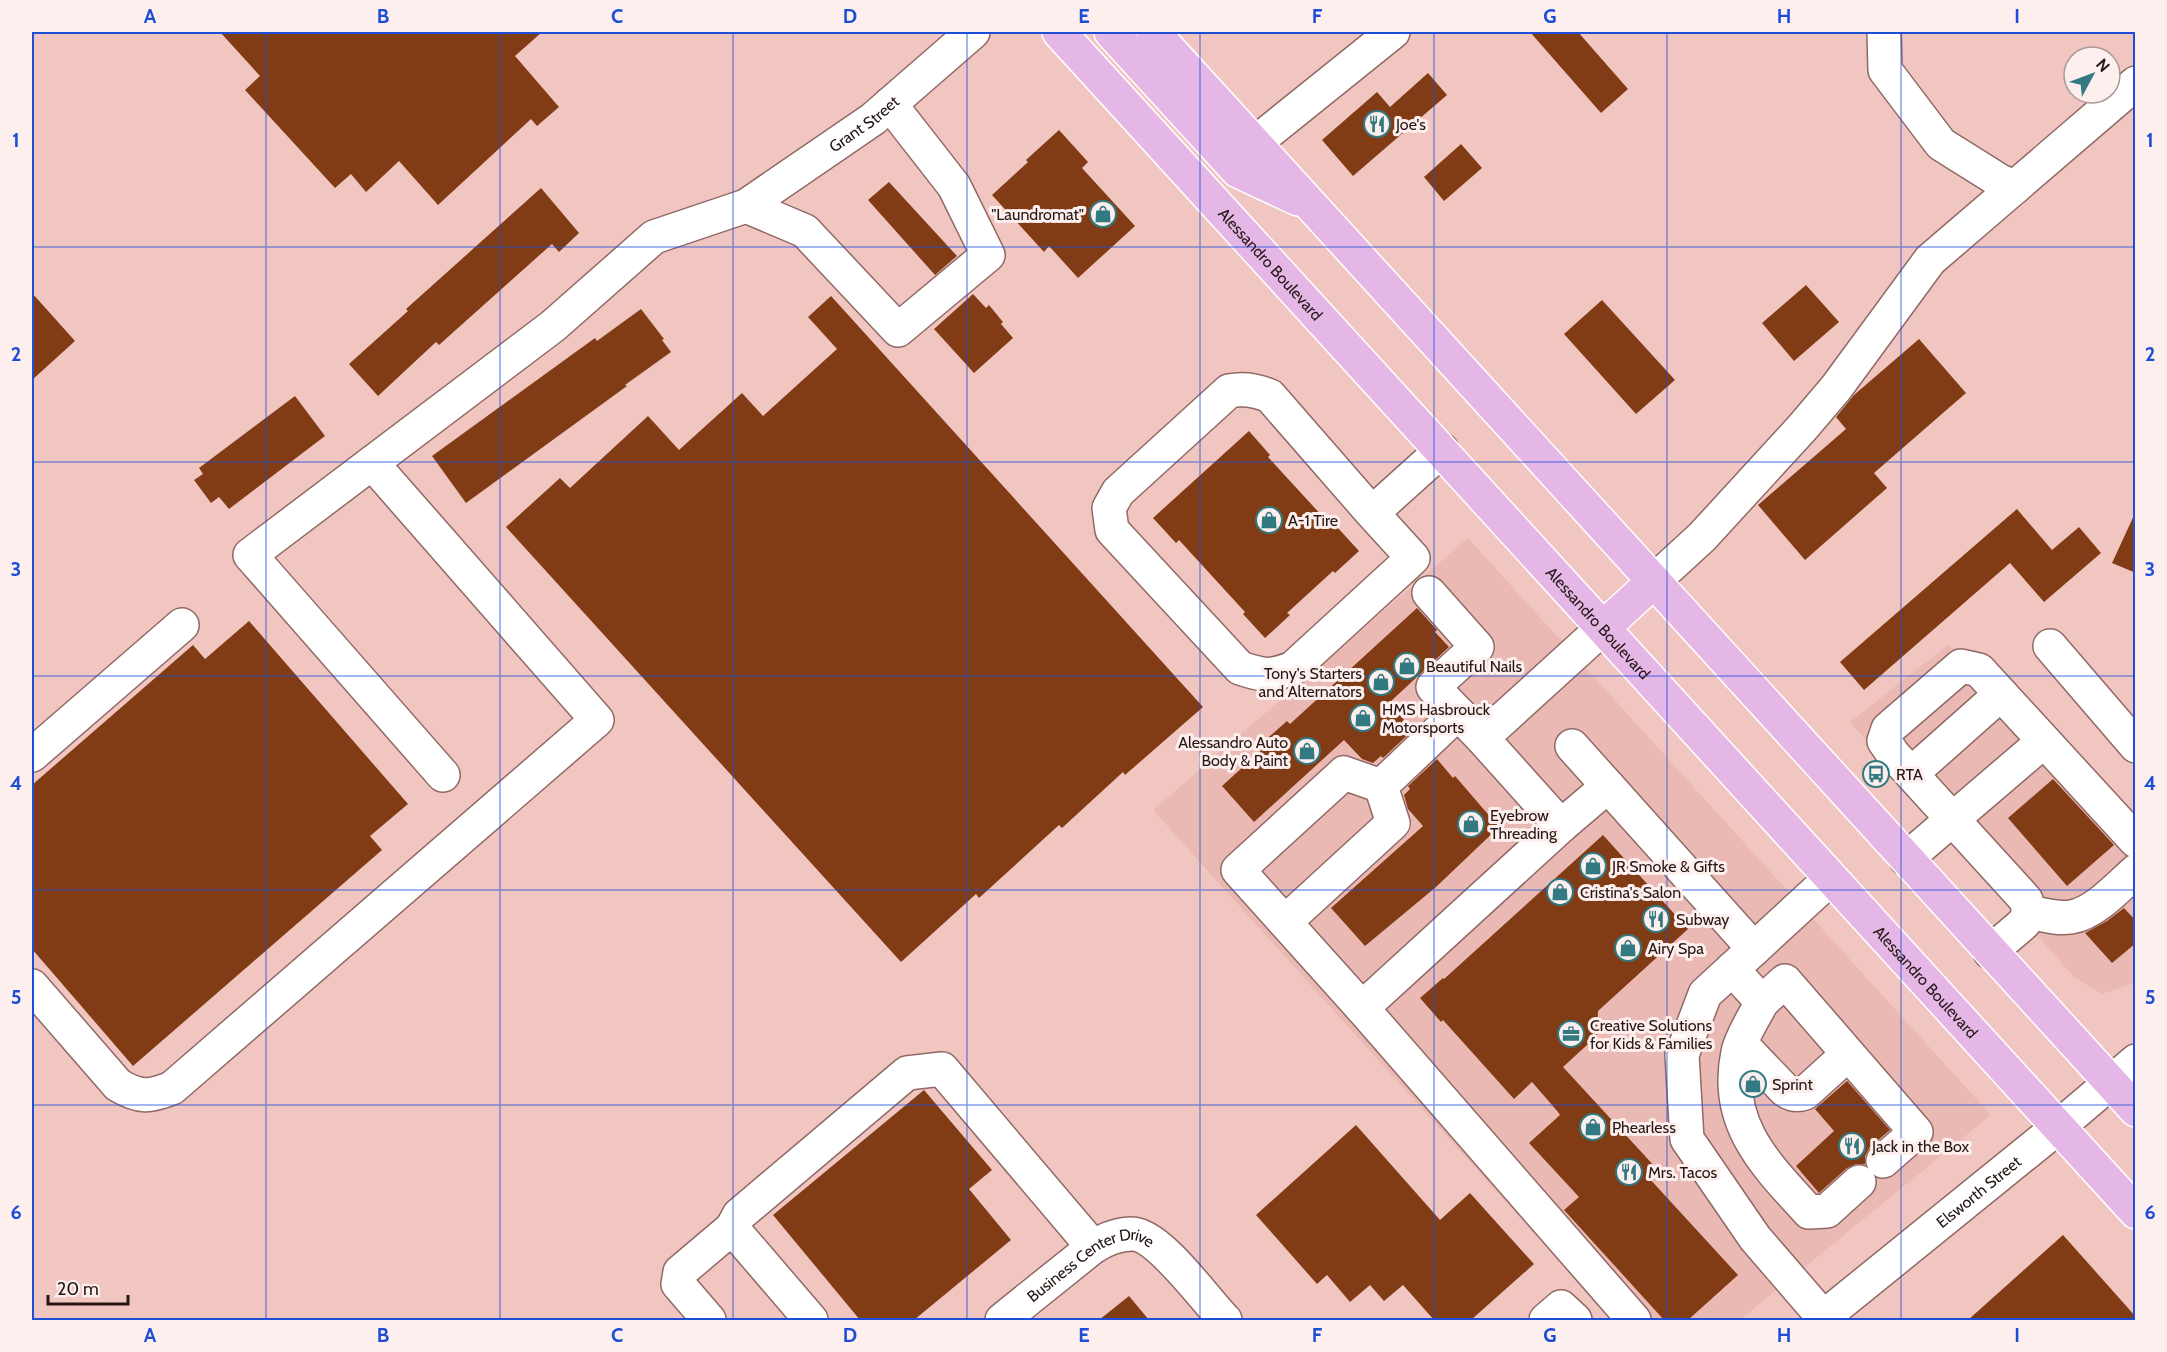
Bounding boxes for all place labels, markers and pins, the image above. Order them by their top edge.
restaurant icon: Joe's [1362,109,1392,139]
place label: Joe's [1395,115,1426,134]
shop icon: "Laundromat" [1088,199,1118,229]
place label: "Laundromat" [991,205,1084,224]
shop icon: A-1 Tire [1254,505,1284,535]
place label: A-1 Tire [1288,511,1338,530]
shop icon: Beautiful Nails [1392,651,1422,681]
place label: Beautiful Nails [1426,657,1523,676]
place label: Tony's Starters and Alternators [1259,664,1362,701]
shop icon: Tony's Starters and Alternators [1366,667,1396,697]
place label: HMS Hasbrouck Motorsports [1382,700,1491,737]
shop icon: HMS Hasbrouck Motorsports [1348,703,1378,733]
place label: Alessandro Auto Body & Paint [1178,733,1289,770]
shop icon: Alessandro Auto Body & Paint [1292,736,1322,766]
bus stop icon: RTA [1861,759,1891,789]
place label: RTA [1896,765,1923,784]
place label: Eyebrow Threading [1490,806,1558,843]
shop icon: Eyebrow Threading [1456,809,1486,839]
shop icon: JR Smoke & Gifts [1578,851,1608,881]
place label: JR Smoke & Gifts [1611,857,1725,876]
shop icon: Cristina's Salon [1545,877,1575,907]
place label: Cristina's Salon [1580,883,1681,902]
restaurant icon: Subway [1641,904,1671,934]
place label: Subway [1676,910,1729,929]
shop icon: Airy Spa [1613,933,1643,963]
place label: Airy Spa [1648,939,1704,958]
place label: Creative Solutions for Kids & Families [1590,1016,1713,1053]
office icon: Creative Solutions for Kids & Families [1556,1019,1586,1049]
shop icon: Sprint [1738,1069,1768,1099]
place label: Sprint [1772,1075,1813,1094]
shop icon: Phearless [1578,1112,1608,1142]
place label: Phearless [1612,1118,1676,1137]
restaurant icon: Jack in the Box [1837,1131,1867,1161]
place label: Jack in the Box [1871,1137,1969,1156]
restaurant icon: Mrs. Tacos [1614,1157,1644,1187]
place label: Mrs. Tacos [1648,1163,1718,1182]

